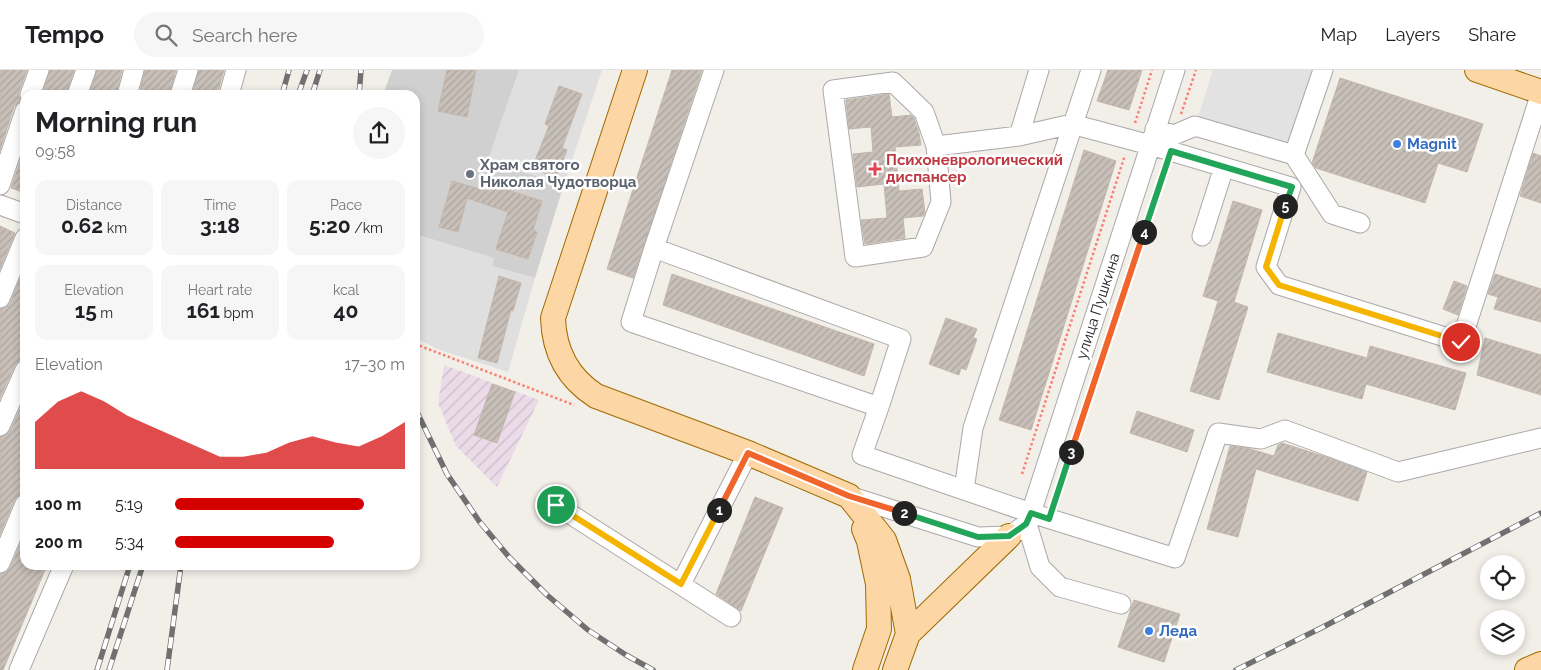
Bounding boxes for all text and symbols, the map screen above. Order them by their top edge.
search box [134,12,484,57]
text: Tempo [25,20,104,49]
icon: search [152,21,180,49]
text: Search here [192,24,297,46]
text: Map [1321,24,1357,45]
text: Layers [1385,24,1440,45]
text: Share [1468,24,1516,45]
text: Morning run [35,106,197,139]
button: share [353,107,405,159]
place label: Magnit [1407,135,1457,153]
marker: Magnit [1391,138,1403,150]
text: 09:58 [35,142,75,161]
place label: Психоневрологический диспансер [886,151,1063,186]
place label: Храм святого Николая Чудотворца [479,156,637,191]
marker: Психоневрологический диспансер [868,162,882,176]
marker: Храм святого Николая Чудотворца [464,168,476,180]
pin: 5 [1272,194,1298,218]
text: Distance [66,197,122,213]
text: Time [204,197,236,213]
text: Pace [330,197,362,213]
text: 5 [1282,198,1289,214]
text: 0.62 [61,213,103,238]
text: 3:18 [200,213,240,238]
text: 5:20 [309,213,351,238]
text: km [103,220,127,236]
text: /km [351,220,383,236]
pin: 4 [1132,220,1156,244]
text: 4 [1141,224,1149,240]
street label: улица Пушкина [1072,251,1124,361]
text: Elevation [64,282,124,298]
text: Heart rate [188,282,252,298]
text: kcal [333,282,359,298]
text: 15 [75,298,97,323]
text: 161 [186,298,220,323]
text: 40 [334,298,358,323]
text: m [97,305,113,321]
text: bpm [220,305,254,321]
pin [1440,321,1482,363]
icon: check [1447,328,1475,356]
text: Elevation [35,355,103,374]
text: 17–30 m [344,355,405,374]
pin: 3 [1058,440,1084,464]
text: 3 [1068,444,1075,460]
pin [535,484,577,526]
icon: arrive [542,491,570,519]
text: 100 m [35,495,81,514]
text: 5:19 [115,495,143,514]
pin: 1 [706,498,732,522]
pin: 2 [892,500,916,526]
text: 1 [716,502,723,518]
text: 2 [901,505,908,521]
text: 200 m [35,533,82,552]
text: 5:34 [115,533,144,552]
map controls [1480,555,1525,655]
button: locate [1480,555,1525,600]
button: layers [1480,610,1525,655]
place label: Леда [1159,622,1198,640]
marker: Леда [1143,625,1155,637]

